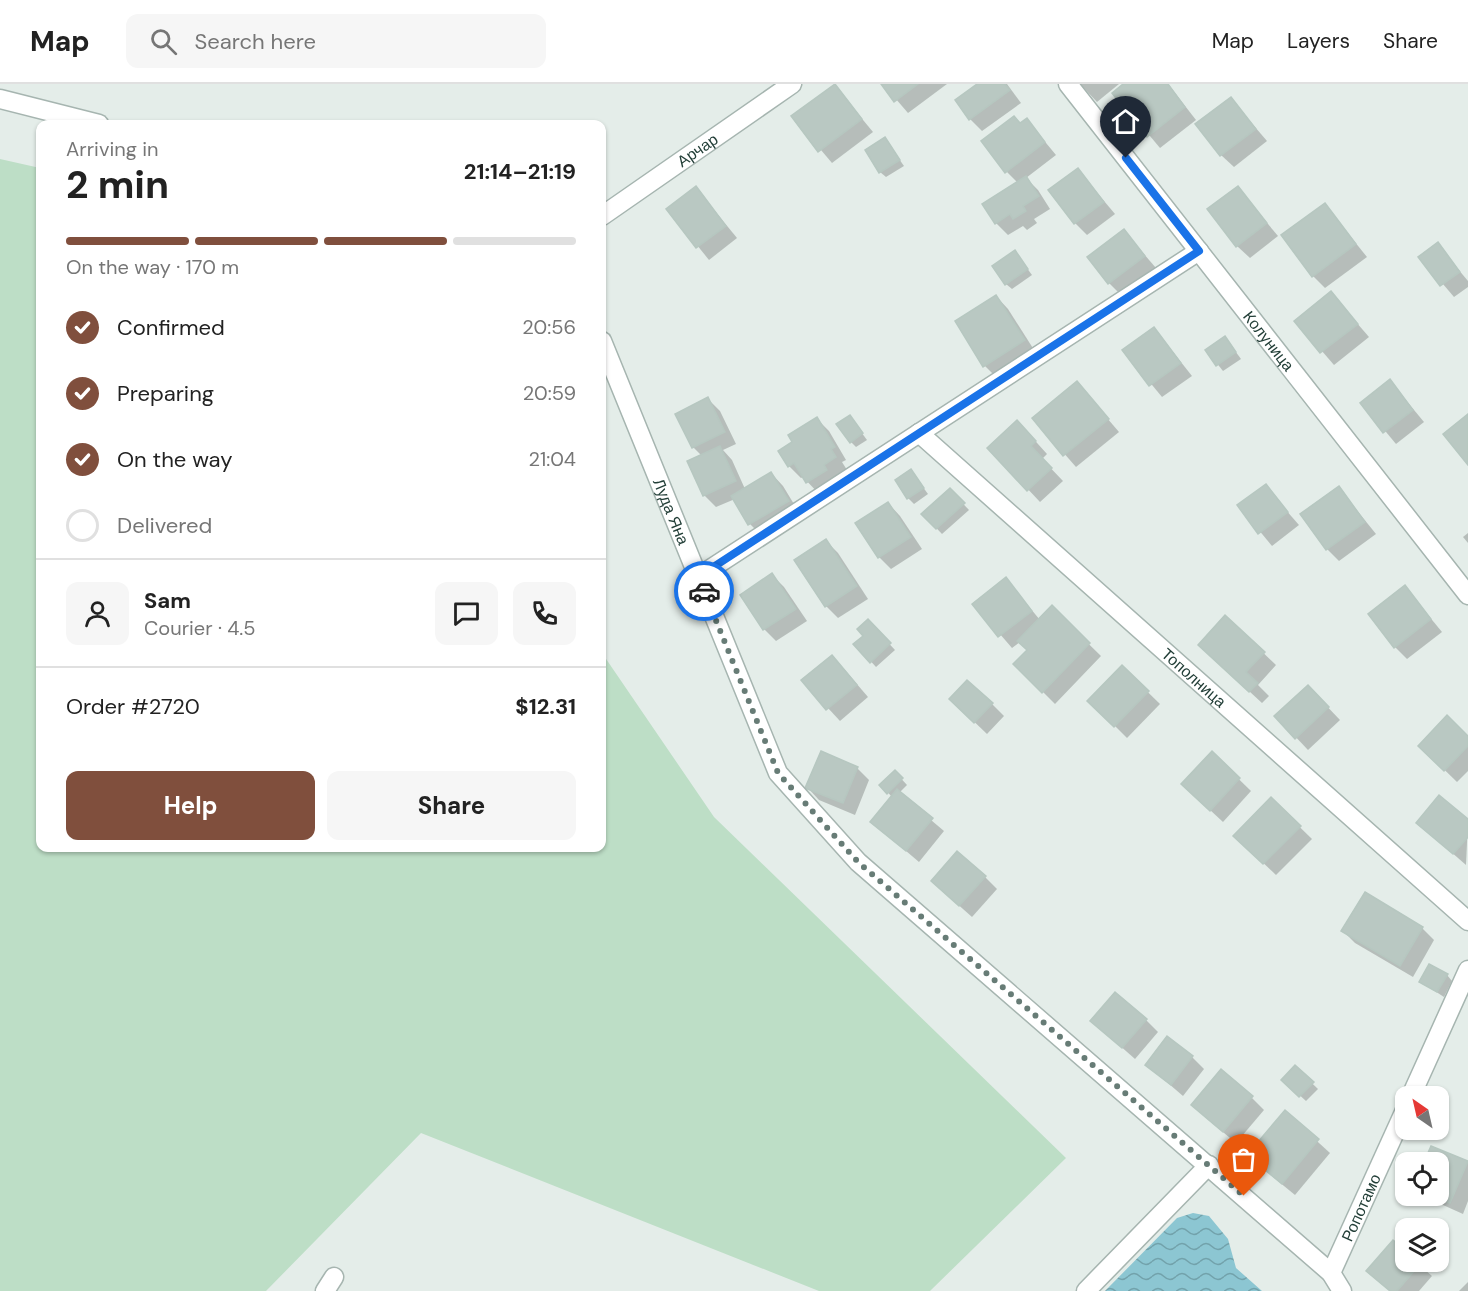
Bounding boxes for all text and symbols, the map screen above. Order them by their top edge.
search box [126,14,546,68]
text: Map [30,23,90,60]
icon: search [147,25,180,58]
text: Search here [195,27,316,56]
text: Map [1212,27,1254,55]
text: Layers [1287,27,1350,55]
text: Share [1383,27,1438,55]
pin [1100,96,1151,158]
icon: home [1109,105,1142,138]
street label: Арчар [673,129,722,172]
text: Arriving in [66,136,158,162]
text: 21:14–21:19 [464,157,576,186]
text: 2 min [66,159,169,210]
text: On the way · 170 m [66,254,239,280]
street label: Колуница [1238,307,1299,376]
icon: check [66,311,99,344]
text: Confirmed [117,313,225,342]
text: 20:56 [522,314,576,340]
icon: check [66,377,99,410]
text: Preparing [117,379,214,408]
text: 20:59 [523,380,576,406]
icon: check [66,443,99,476]
text: On the way [117,445,232,474]
text: 21:04 [528,446,576,472]
street label: Луда Яна [648,475,694,548]
text: Delivered [117,511,212,540]
courier [674,561,734,621]
icon: car [688,575,721,608]
button: person [66,582,129,645]
button: chat [435,582,498,645]
button: phone [513,582,576,645]
text: Sam [144,586,191,615]
text: Courier · 4.5 [144,615,256,641]
street label: Тополница [1157,643,1231,712]
text: Order #2720 [66,692,200,721]
text: $12.31 [515,692,576,721]
button: Help [66,771,315,840]
button: Share [327,771,576,840]
north arrow [1395,1086,1449,1140]
map controls [1395,1086,1449,1272]
pin [1218,1134,1269,1196]
icon: bag [1227,1143,1260,1176]
button: locate [1395,1152,1449,1206]
street label: Ропотамо [1337,1170,1386,1245]
button: layers [1395,1218,1449,1272]

